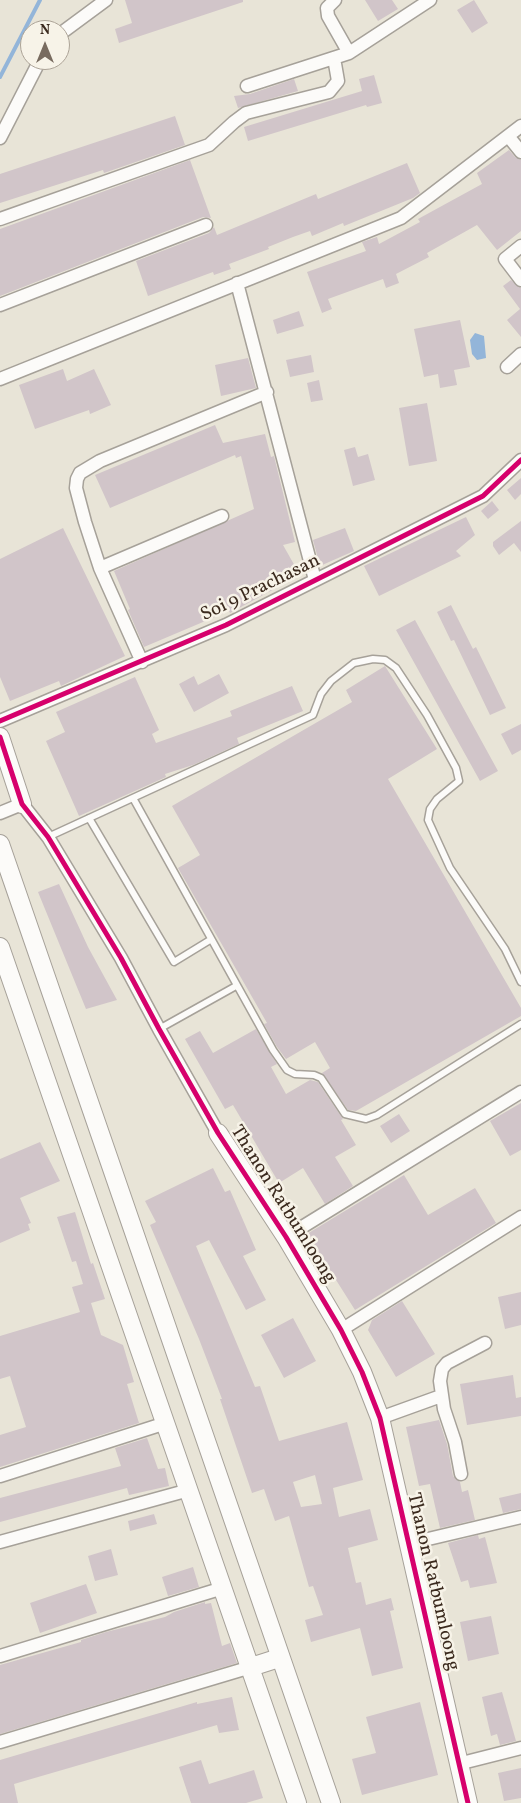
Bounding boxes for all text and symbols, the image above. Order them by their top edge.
north arrow [20,20,70,70]
text: N [40,21,50,40]
street label: Soi 9 Prachasan [198,550,324,628]
street label: Thanon Ratbumloong [224,1122,340,1288]
street label: Thanon Ratbumloong [400,1491,464,1673]

